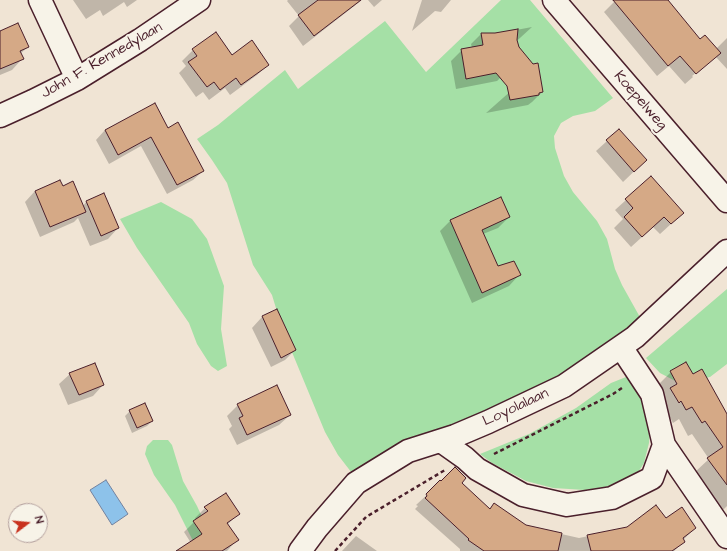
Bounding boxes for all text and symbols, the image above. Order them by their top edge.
street label: John F. Kennedylaan [38,19,166,103]
street label: Koepelweg [609,68,671,134]
street label: Loyolalaan [480,385,552,431]
north arrow [8,503,48,543]
text: N [31,514,47,525]

